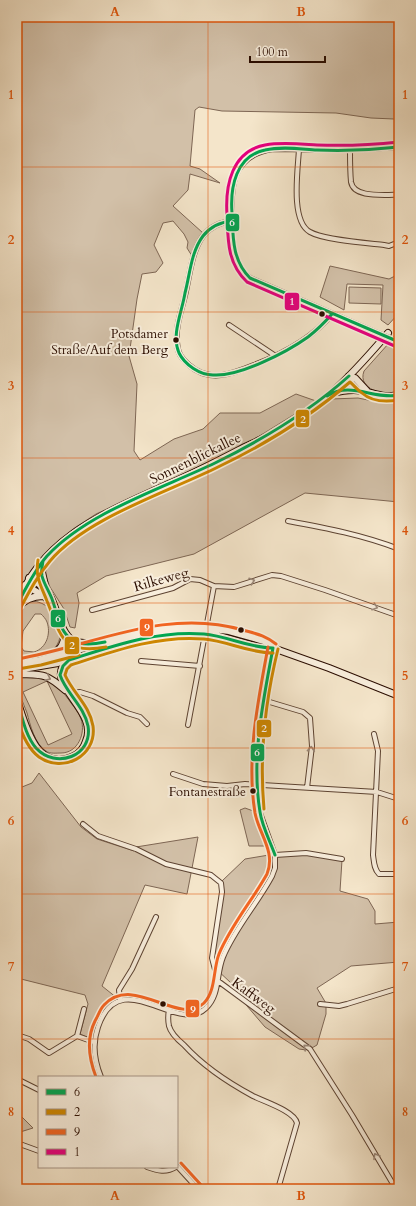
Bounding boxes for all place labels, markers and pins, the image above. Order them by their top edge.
unlabelled marker [317,309,327,319]
place label: Potsdamer Straße/Auf dem Berg [51,325,169,359]
marker: Potsdamer Straße/Auf dem Berg [171,335,181,345]
unlabelled marker [236,625,246,635]
place label: Fontanestraße [169,783,246,801]
marker: Fontanestraße [248,786,258,796]
unlabelled marker [158,999,168,1009]

